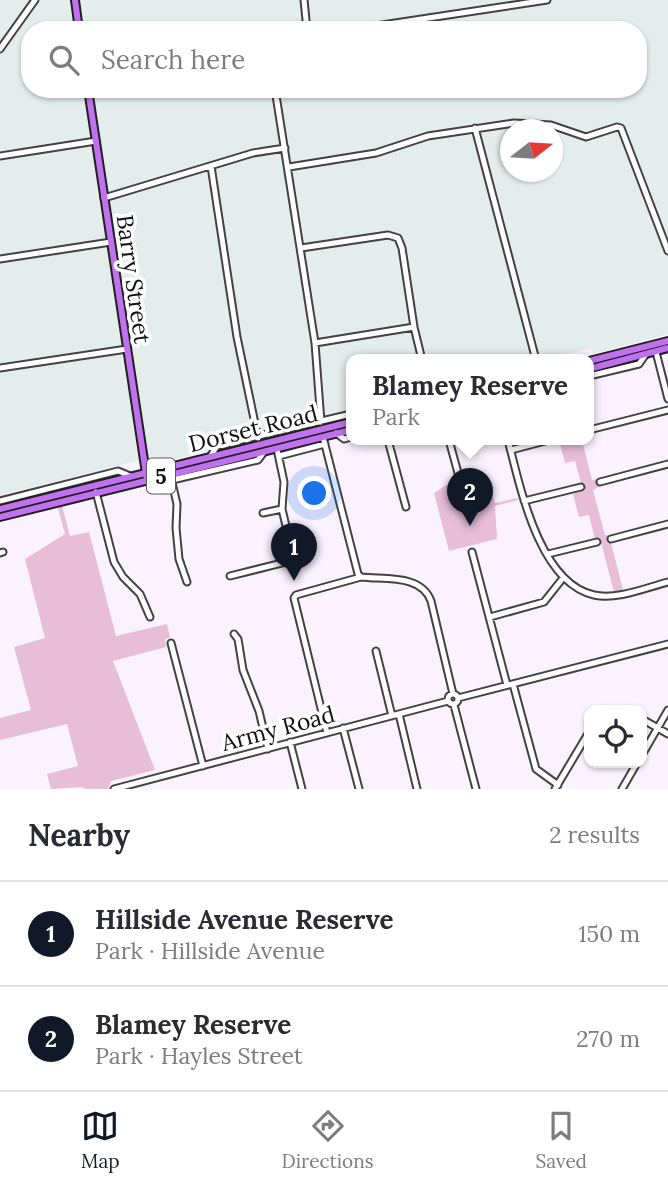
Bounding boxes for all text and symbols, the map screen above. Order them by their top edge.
search box [21,21,647,98]
icon: search [45,41,83,79]
text: Search here [101,43,245,76]
north arrow [500,119,563,182]
street label: Barry Street [111,213,157,345]
popup [346,354,594,445]
text: Blamey Reserve [372,369,568,402]
street label: Dorset Road [186,398,321,458]
text: Park [372,402,420,431]
road number: 5 [147,458,175,494]
pin: 2 [447,468,493,526]
your location [297,476,331,510]
pin: 1 [271,523,317,581]
street label: Army Road [217,699,338,757]
map controls [584,705,647,768]
button: locate [584,705,647,768]
text: Nearby [28,816,130,854]
text: 2 results [549,820,640,849]
text: Hillside Avenue Reserve [95,903,393,936]
text: 1 [46,919,56,948]
text: 150 m [578,919,640,948]
text: Park · Hillside Avenue [95,936,325,965]
text: Blamey Reserve [95,1008,291,1041]
text: 2 [45,1024,57,1053]
text: 270 m [576,1024,640,1053]
text: Park · Hayles Street [95,1041,303,1070]
tab: Map [81,1107,120,1173]
tab: Directions [282,1107,374,1173]
tab: Saved [536,1107,587,1173]

